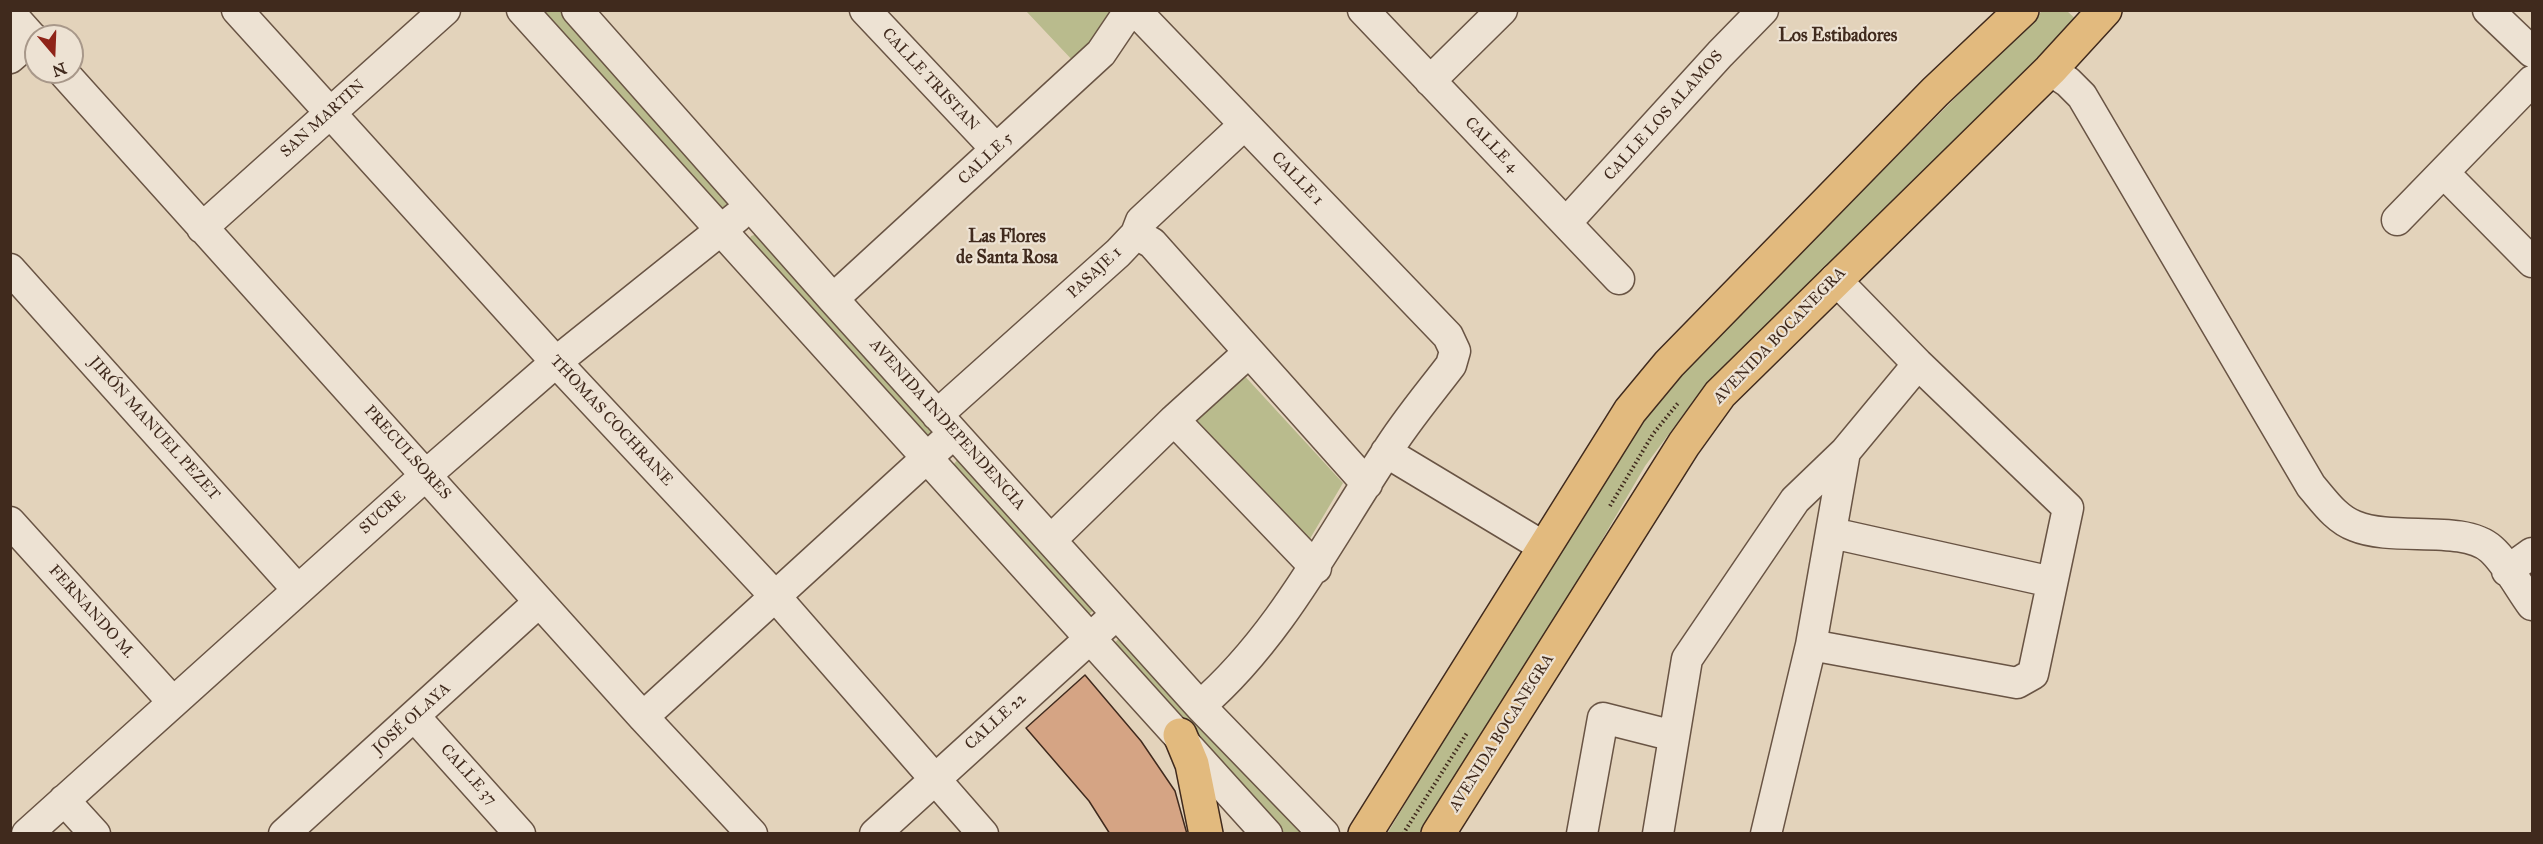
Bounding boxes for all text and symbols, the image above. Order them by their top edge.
north arrow [24,24,84,84]
street label: CALLE TRISTAN [877,25,983,135]
district label: Los Estibadores [1779,26,1897,48]
street label: CALLE LOS ALAMOS [1601,47,1727,185]
text: N [50,58,69,81]
street label: SAN MARTIN [277,76,369,162]
street label: CALLE 4 [1460,113,1522,177]
street label: CALLE 5 [955,129,1017,189]
street label: CALLE 1 [1267,148,1327,210]
district label: Las Flores de Santa Rosa [956,227,1058,270]
street label: PASAJE 1 [1064,243,1126,303]
street label: AVENIDA BOCANEGRA [1710,264,1850,408]
street label: AVENIDA INDEPENDENCIA [865,336,1029,514]
street label: THOMAS COCHRANE [546,352,676,490]
street label: JIRÓN MANUEL PEZET [84,353,224,505]
street label: PRECULSORES [360,402,454,504]
street label: SUCRE [356,487,410,539]
street label: FERNANDO M. [44,561,138,663]
street label: AVENIDA BOCANEGRA [1446,651,1558,815]
street label: JOSÉ OLAYA [369,679,455,759]
street label: CALLE 22 [961,689,1031,755]
street label: CALLE 37 [436,741,500,809]

